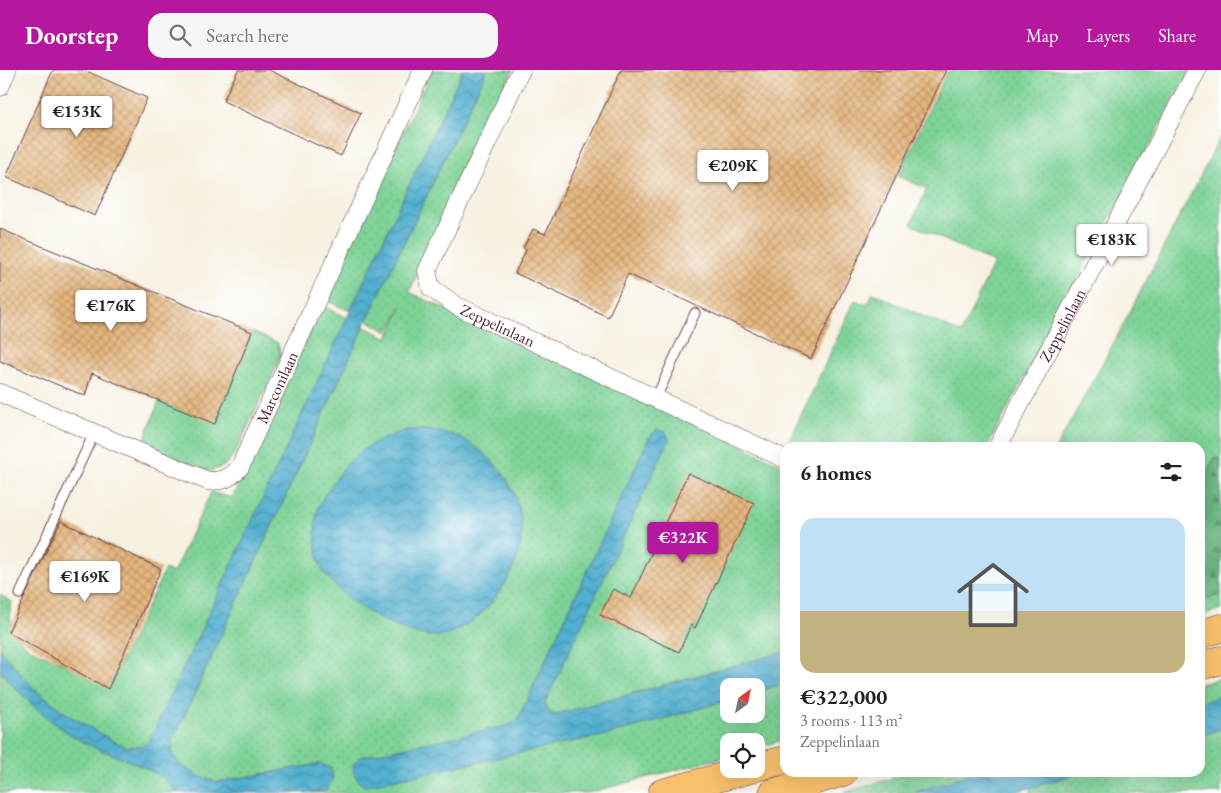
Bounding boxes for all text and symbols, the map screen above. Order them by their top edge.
search box [148,13,498,58]
text: Doorstep [25,20,118,51]
icon: search [166,21,194,49]
text: Search here [206,23,289,48]
text: Map [1026,24,1058,47]
text: Layers [1086,24,1130,47]
text: Share [1158,24,1196,47]
pin: €153K [42,96,112,138]
text: €153K [52,101,102,122]
pin: €209K [698,150,768,192]
text: €209K [708,155,758,176]
pin: €183K [1077,224,1147,266]
text: €183K [1087,229,1137,250]
street label: Zeppelinlaan [1034,285,1091,366]
pin: €176K [76,290,146,332]
text: €176K [86,295,136,316]
street label: Zeppelinlaan [457,299,539,352]
street label: Marconilaan [251,348,303,427]
icon: filters [1157,458,1185,486]
text: 6 homes [800,459,872,486]
pin: €322K [648,522,718,564]
text: €322K [658,527,708,548]
icon: home [948,550,1038,640]
pin: €169K [50,560,120,603]
text: €169K [60,566,110,587]
north arrow [720,678,765,722]
map controls [720,678,765,778]
text: €322,000 [800,683,887,710]
text: 3 rooms · 113 m² [800,710,903,731]
text: Zeppelinlaan [800,731,880,752]
button: locate [720,733,765,778]

